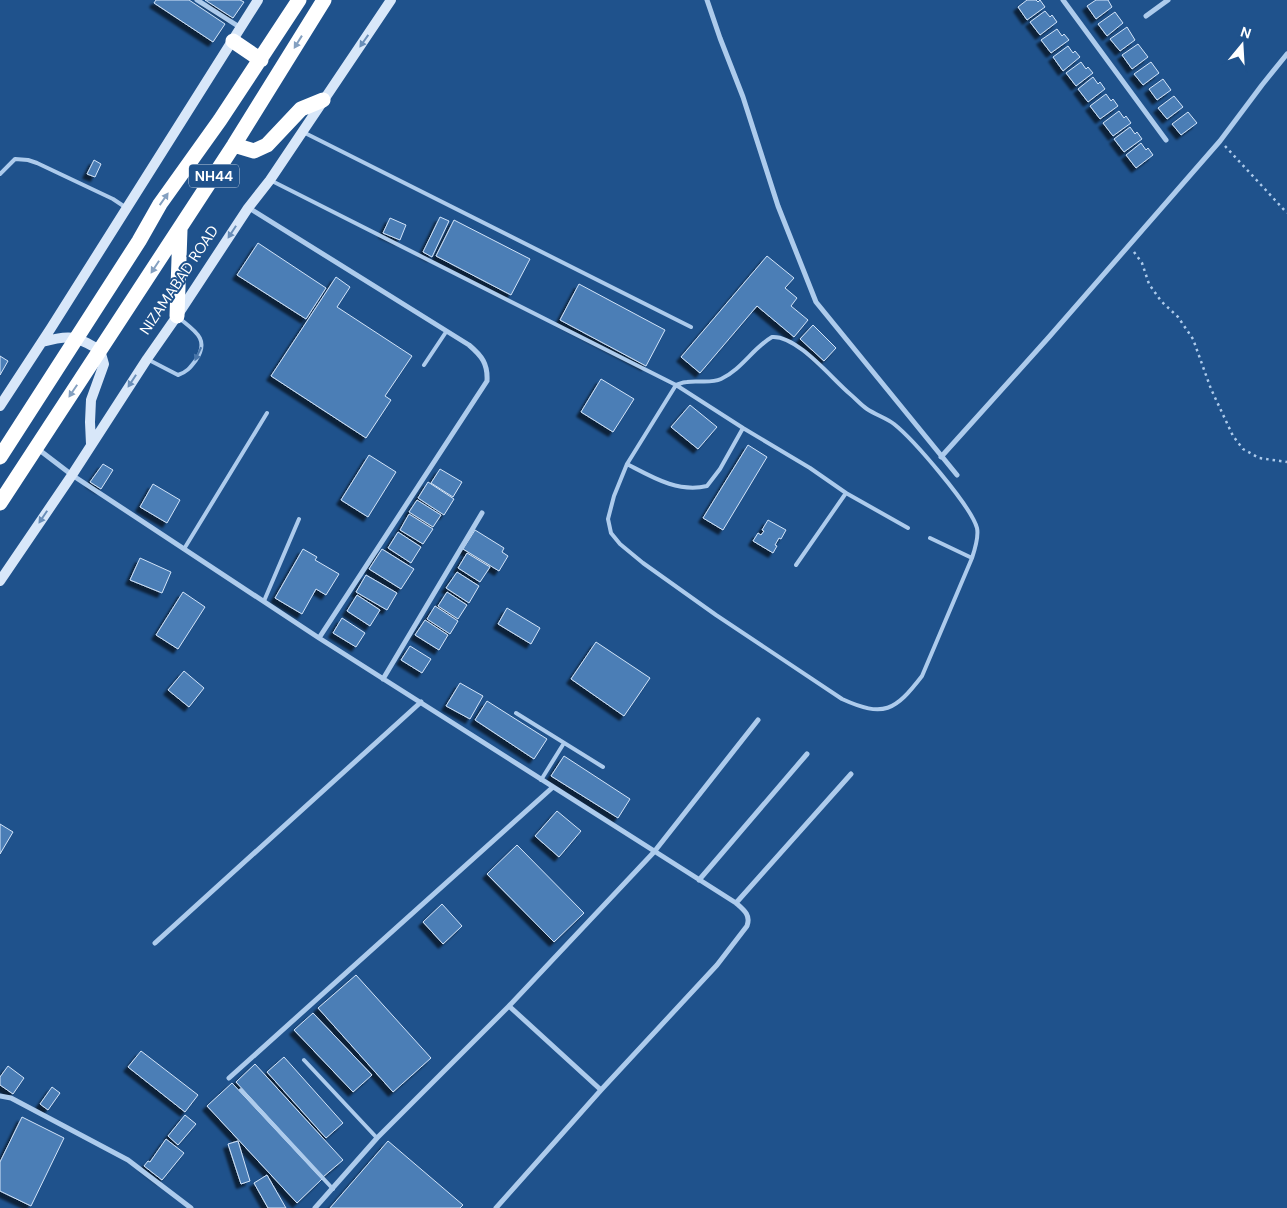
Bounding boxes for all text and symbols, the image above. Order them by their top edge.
north arrow [1217,20,1267,70]
text: N [1238,22,1254,43]
one-way arrow [359,34,369,48]
one-way arrow [294,35,303,48]
road number: NH44 [189,165,239,188]
one-way arrow [159,192,169,206]
street label: NIZAMABAD ROAD [135,221,223,339]
one-way arrow [228,225,237,239]
one-way arrow [150,261,159,274]
one-way arrow [194,347,202,361]
one-way arrow [127,375,137,388]
one-way arrow [68,384,78,398]
one-way arrow [38,510,48,524]

